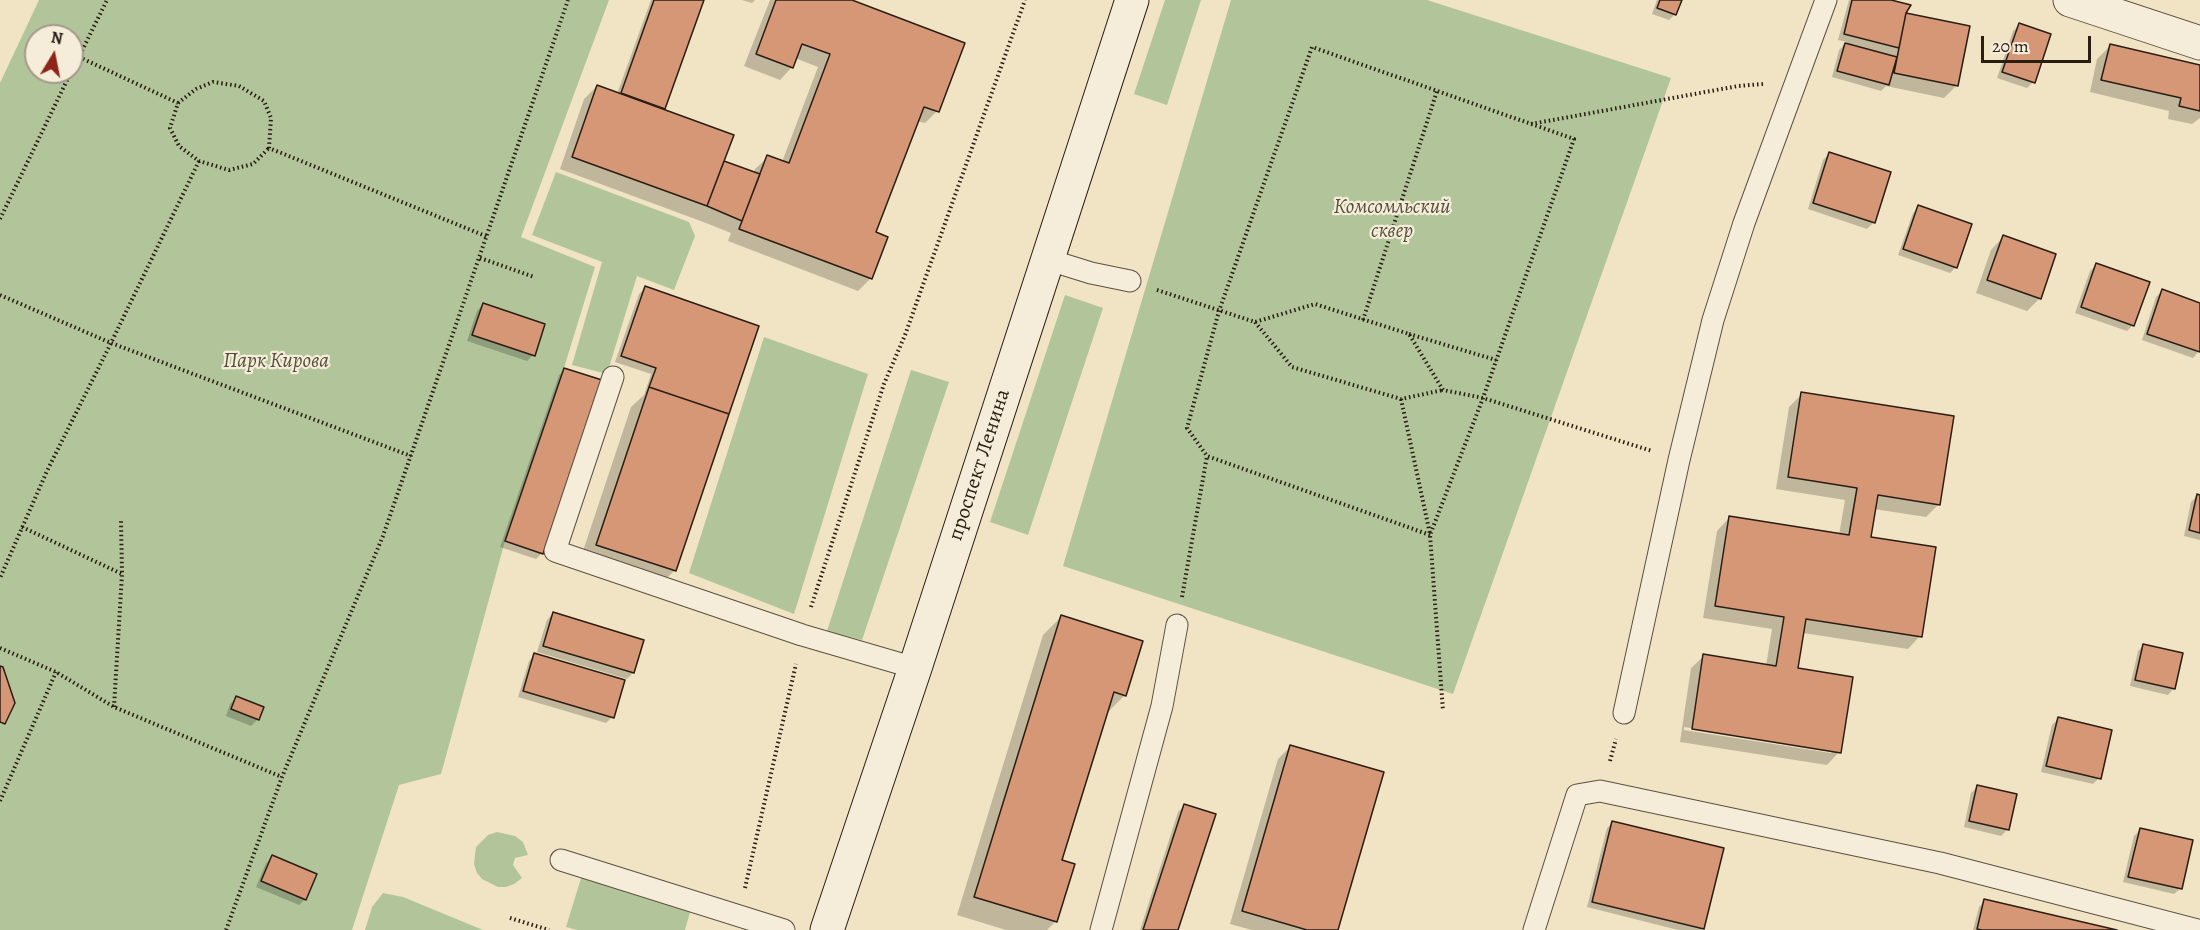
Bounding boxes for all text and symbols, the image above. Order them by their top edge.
north arrow [24,24,84,84]
scale bar [1984,24,2094,62]
text: N [49,26,64,50]
text: 20 m [1992,34,2029,58]
park label: Комсомльский сквер [1333,195,1451,245]
park label: Парк Кирова [223,349,329,375]
street label: проспект Ленина [944,386,1016,544]

